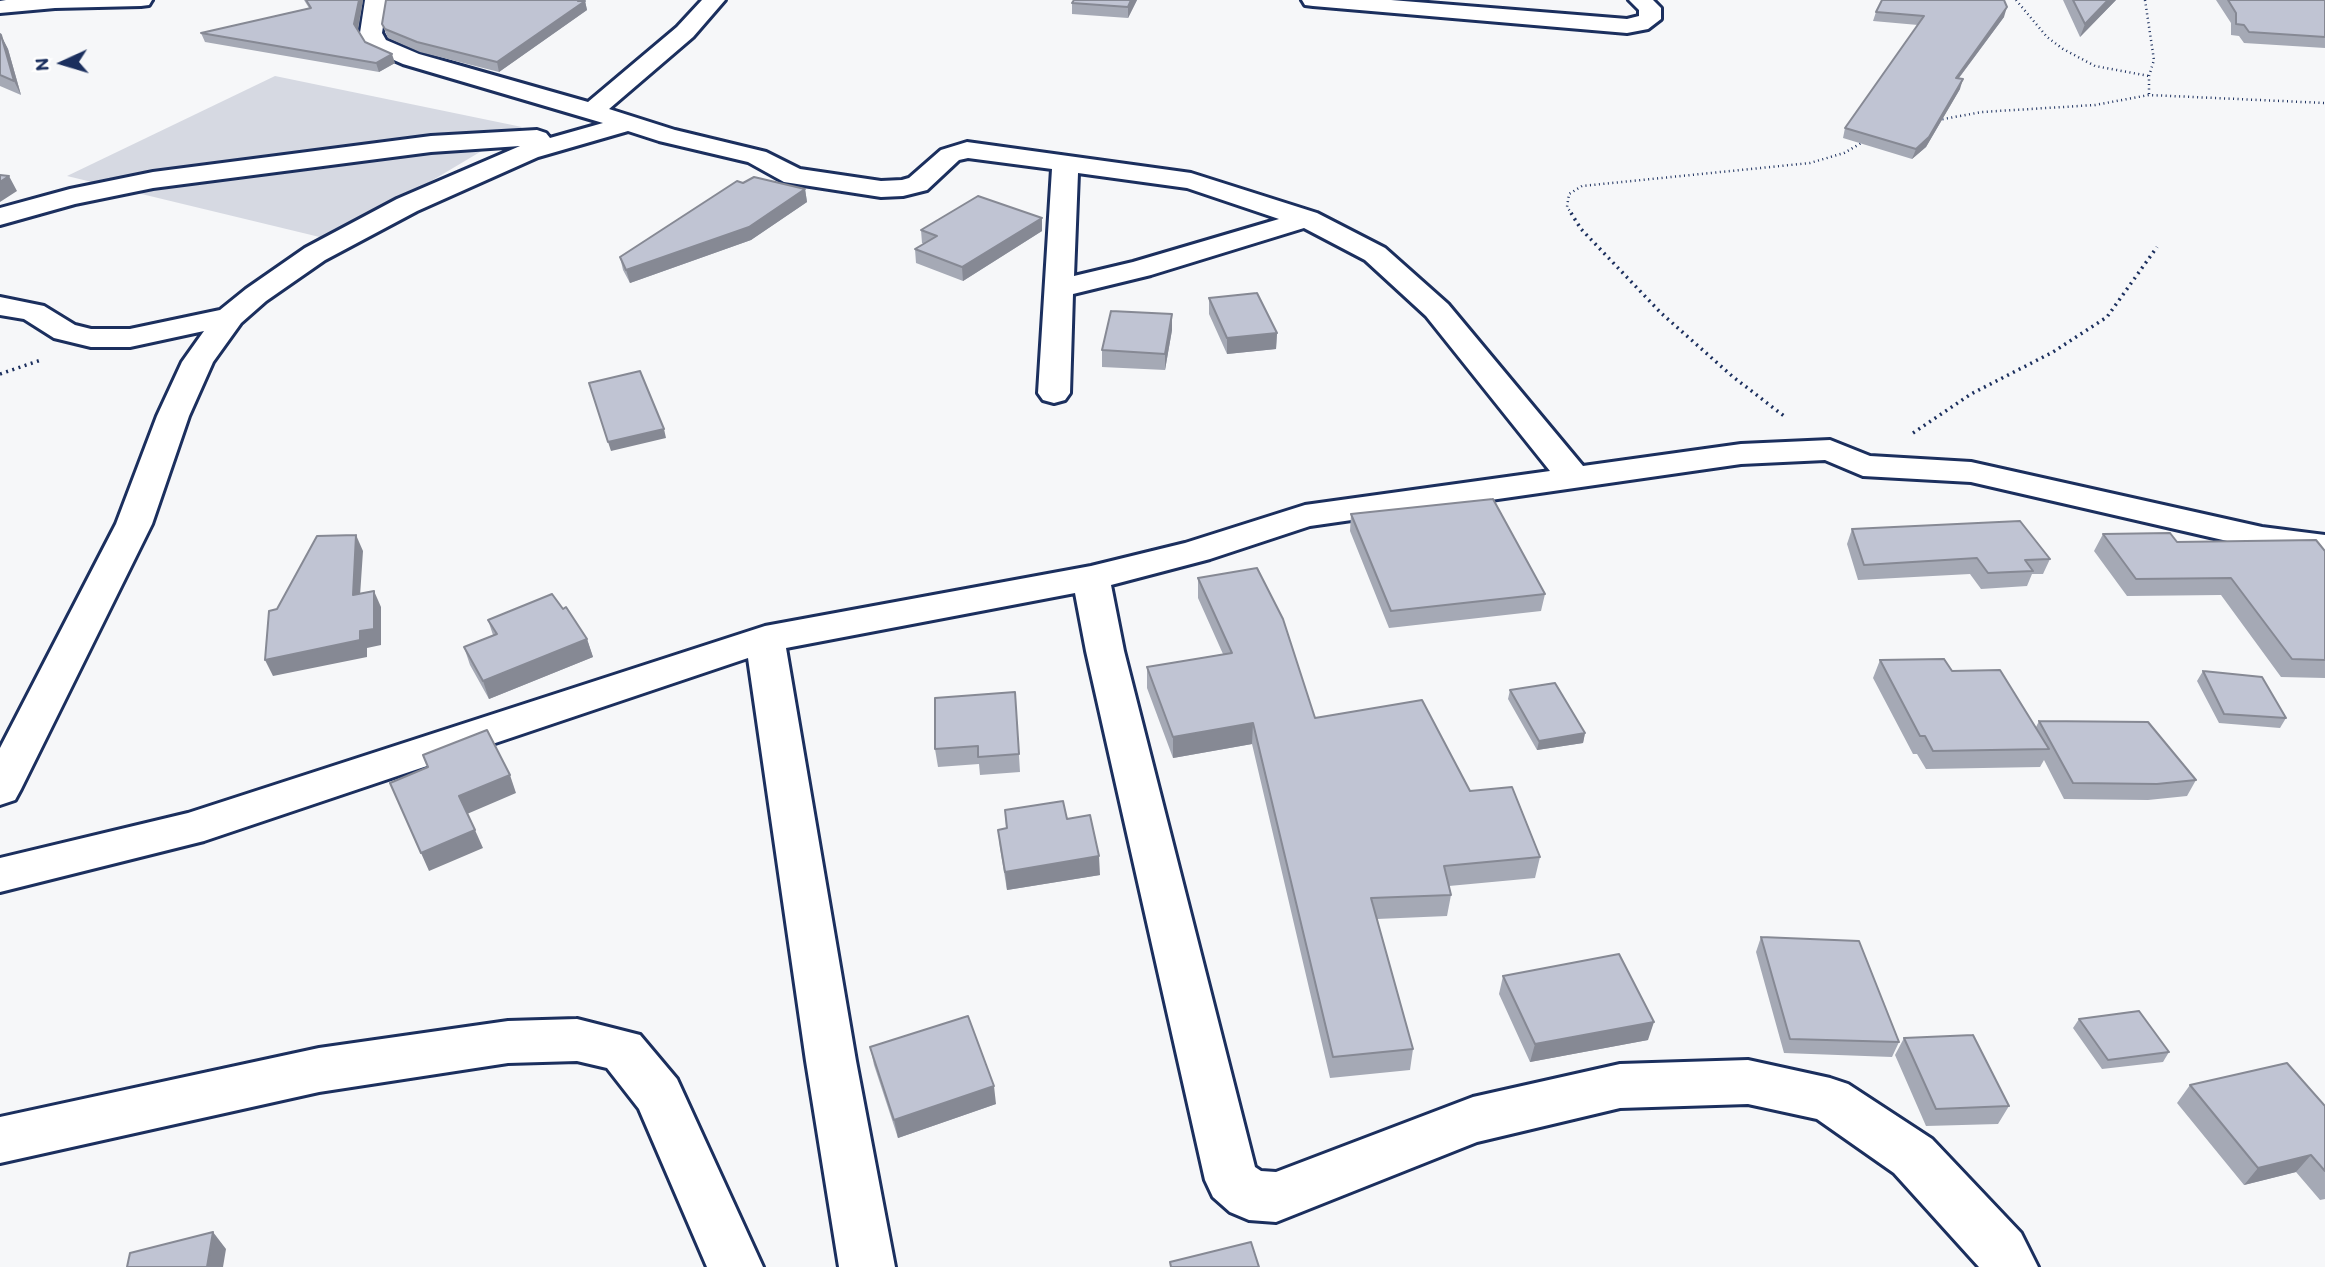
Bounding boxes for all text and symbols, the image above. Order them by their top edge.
north arrow [28,28,98,98]
text: N [30,57,53,72]

